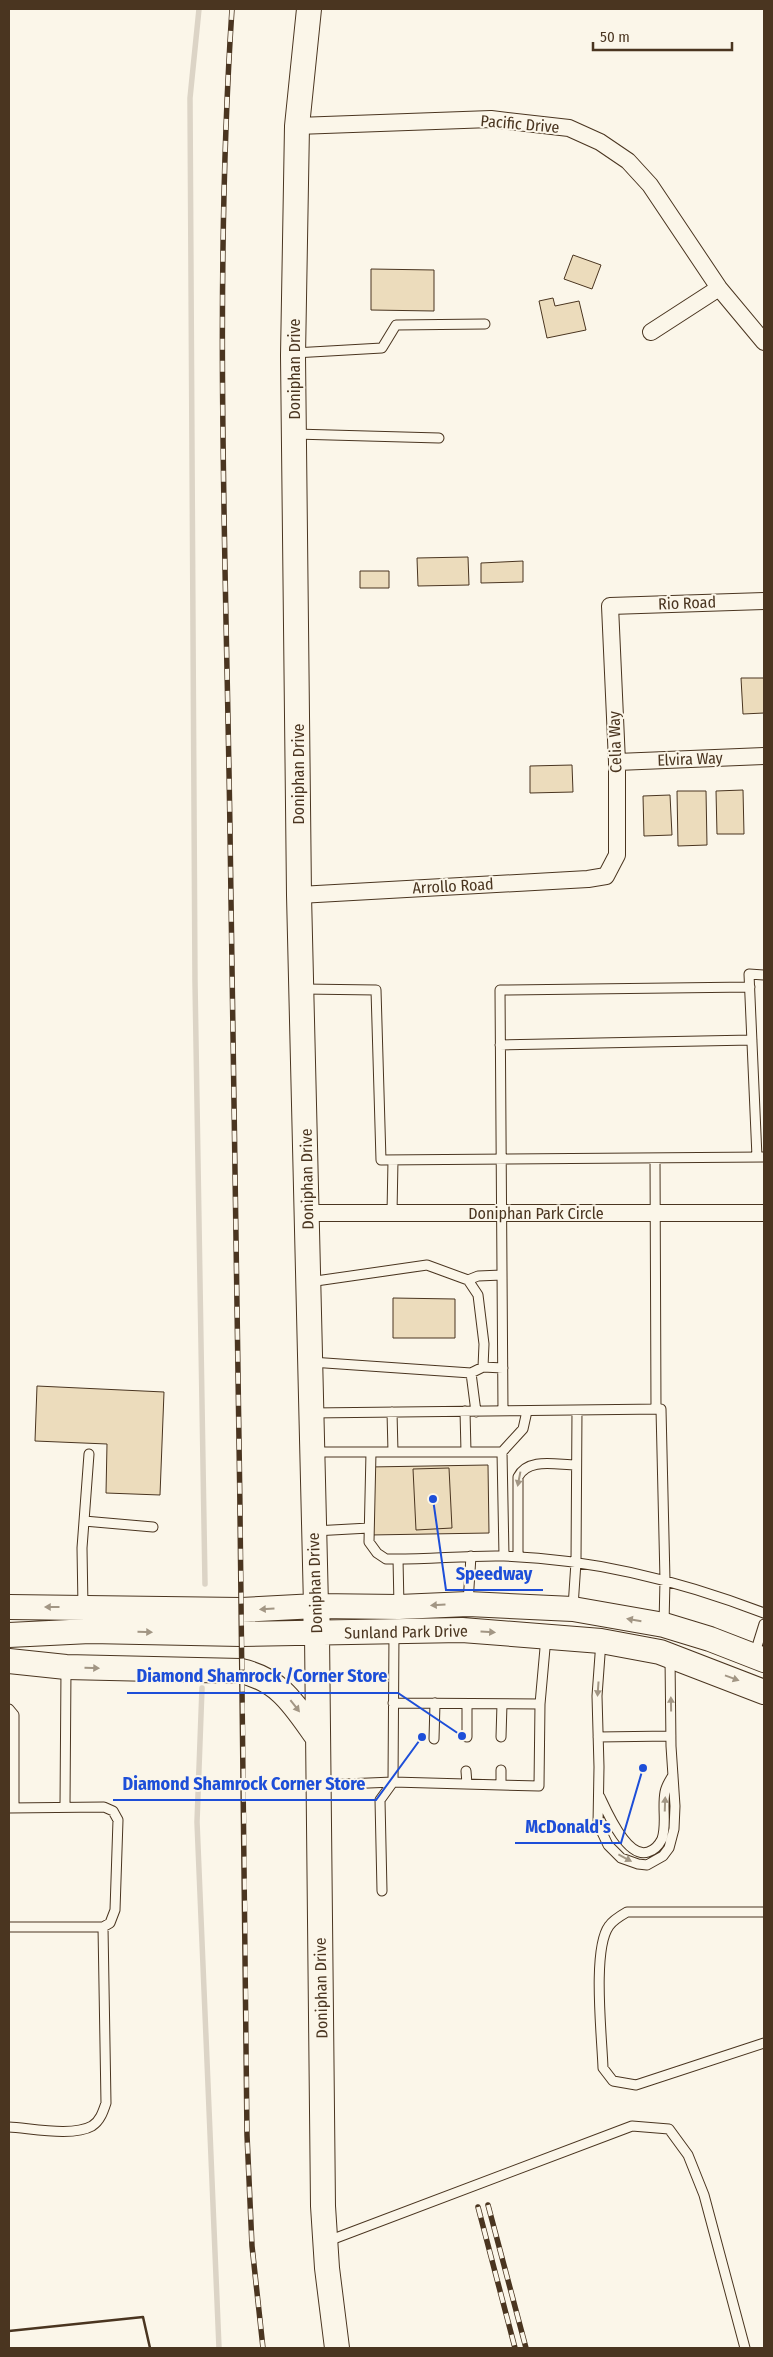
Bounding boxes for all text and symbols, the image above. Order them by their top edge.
scale bar [593,20,732,52]
text: 50 m [600,28,630,46]
street label: Pacific Drive [480,111,560,137]
street label: Doniphan Drive [285,318,304,420]
street label: Rio Road [658,592,716,614]
street label: Celia Way [604,710,626,773]
street label: Doniphan Drive [289,723,308,825]
street label: Elvira Way [657,748,724,770]
street label: Arrollo Road [412,874,494,898]
street label: Doniphan Drive [297,1128,317,1230]
street label: Doniphan Park Circle [468,1204,604,1223]
one-way arrow [515,1472,523,1488]
street label: Doniphan Drive [304,1532,326,1634]
callout: Speedway [446,1557,543,1590]
text: Speedway [456,1563,533,1585]
one-way arrow [430,1602,446,1610]
one-way arrow [44,1603,60,1611]
one-way arrow [259,1605,275,1613]
one-way arrow [626,1615,642,1623]
street label: Sunland Park Drive [344,1621,468,1643]
one-way arrow [480,1628,496,1636]
one-way arrow [137,1629,153,1637]
callout: Diamond Shamrock /Corner Store [127,1660,398,1693]
one-way arrow [84,1664,100,1672]
text: Diamond Shamrock /Corner Store [137,1665,387,1687]
one-way arrow [725,1674,740,1682]
one-way arrow [593,1682,601,1698]
one-way arrow [666,1695,674,1711]
one-way arrow [289,1699,300,1712]
callout: Diamond Shamrock Corner Store [113,1767,376,1800]
text: Diamond Shamrock Corner Store [123,1773,365,1795]
one-way arrow [661,1796,669,1812]
callout: McDonald's [515,1810,621,1843]
text: McDonald's [525,1816,611,1838]
one-way arrow [617,1854,632,1862]
street label: Doniphan Drive [311,1937,331,2039]

